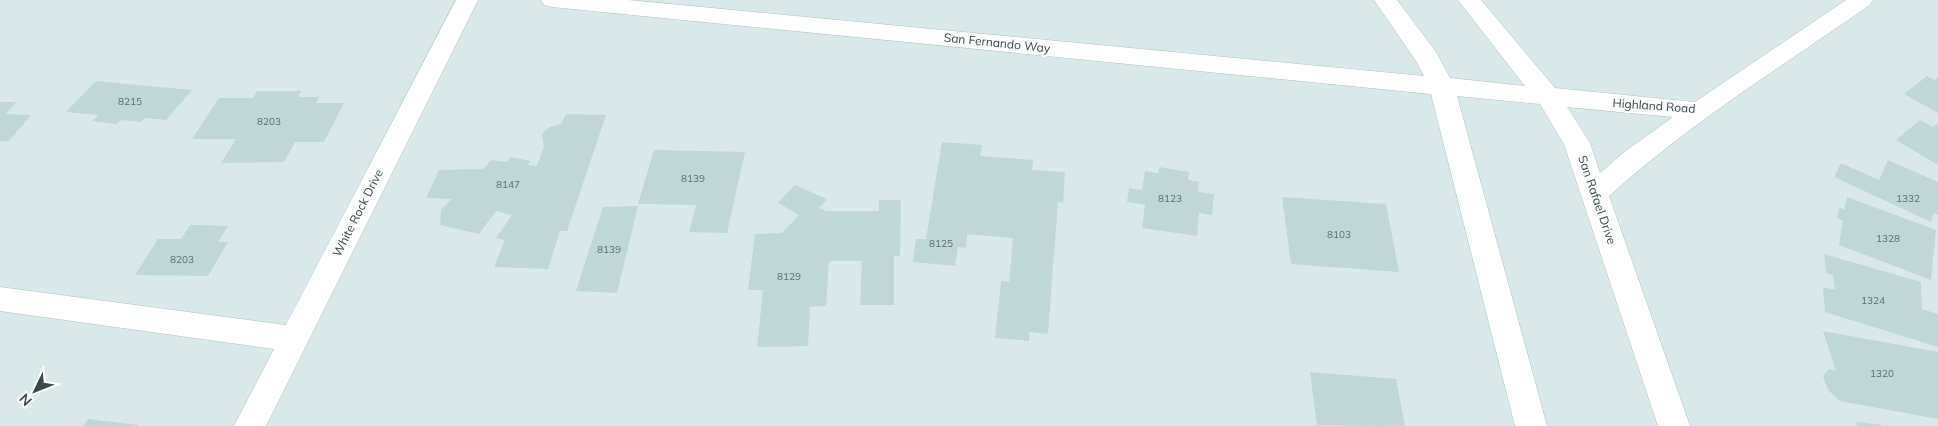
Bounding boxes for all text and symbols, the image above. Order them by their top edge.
street label: San Fernando Way [943,29,1052,56]
house number: 8215 [118,95,142,108]
street label: Highland Road [1612,95,1696,116]
house number: 8203 [257,115,281,128]
street label: San Rafael Drive [1575,153,1620,246]
street label: White Rock Drive [329,166,386,259]
house number: 8139 [681,172,705,185]
house number: 8147 [496,178,520,191]
house number: 8123 [1158,192,1182,205]
house number: 1332 [1896,192,1920,205]
house number: 8103 [1327,228,1351,241]
house number: 1328 [1876,232,1900,245]
house number: 8125 [929,237,953,250]
house number: 8139 [597,243,621,256]
house number: 8203 [170,253,194,266]
house number: 8129 [777,270,801,283]
house number: 1324 [1861,294,1885,307]
north arrow [10,366,60,416]
house number: 1320 [1870,367,1894,380]
text: N [15,390,36,410]

